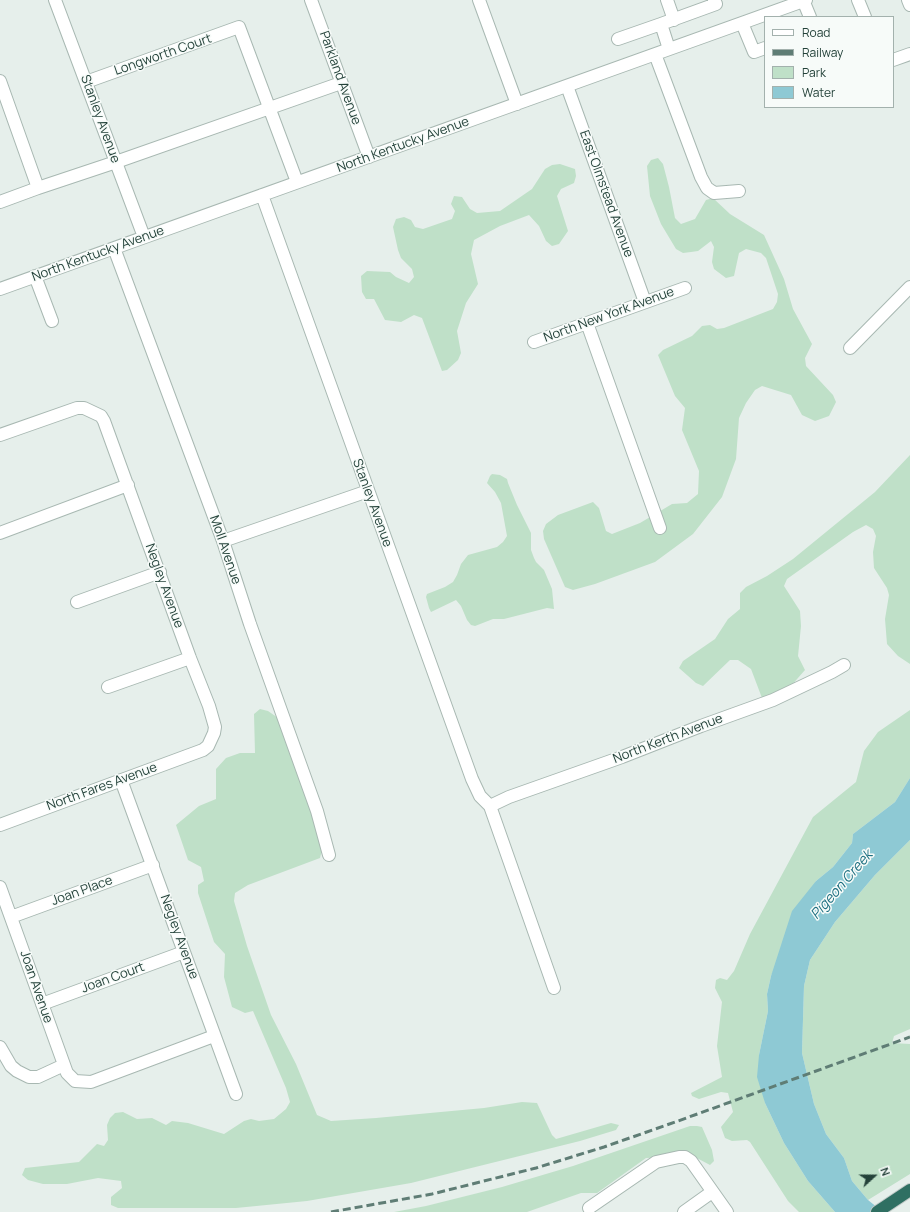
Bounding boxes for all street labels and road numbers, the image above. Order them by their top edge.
street label: Parkland Avenue [316,29,364,127]
street label: Longworth Court [112,31,214,79]
street label: Stanley Avenue [77,73,123,165]
street label: North Kentucky Avenue [335,114,471,176]
street label: East Olmstead Avenue [576,128,636,260]
street label: North Kentucky Avenue [30,223,166,285]
street label: North New York Avenue [542,284,676,346]
street label: Stanley Avenue [349,457,395,549]
street label: Moll Avenue [206,514,244,586]
street label: Negley Avenue [142,542,186,630]
street label: North Kerth Avenue [611,711,725,767]
street label: North Fares Avenue [45,760,159,814]
street label: Joan Place [49,873,115,909]
street label: Negley Avenue [157,893,201,981]
street label: Joan Avenue [16,949,56,1025]
street label: Joan Court [79,959,147,997]

